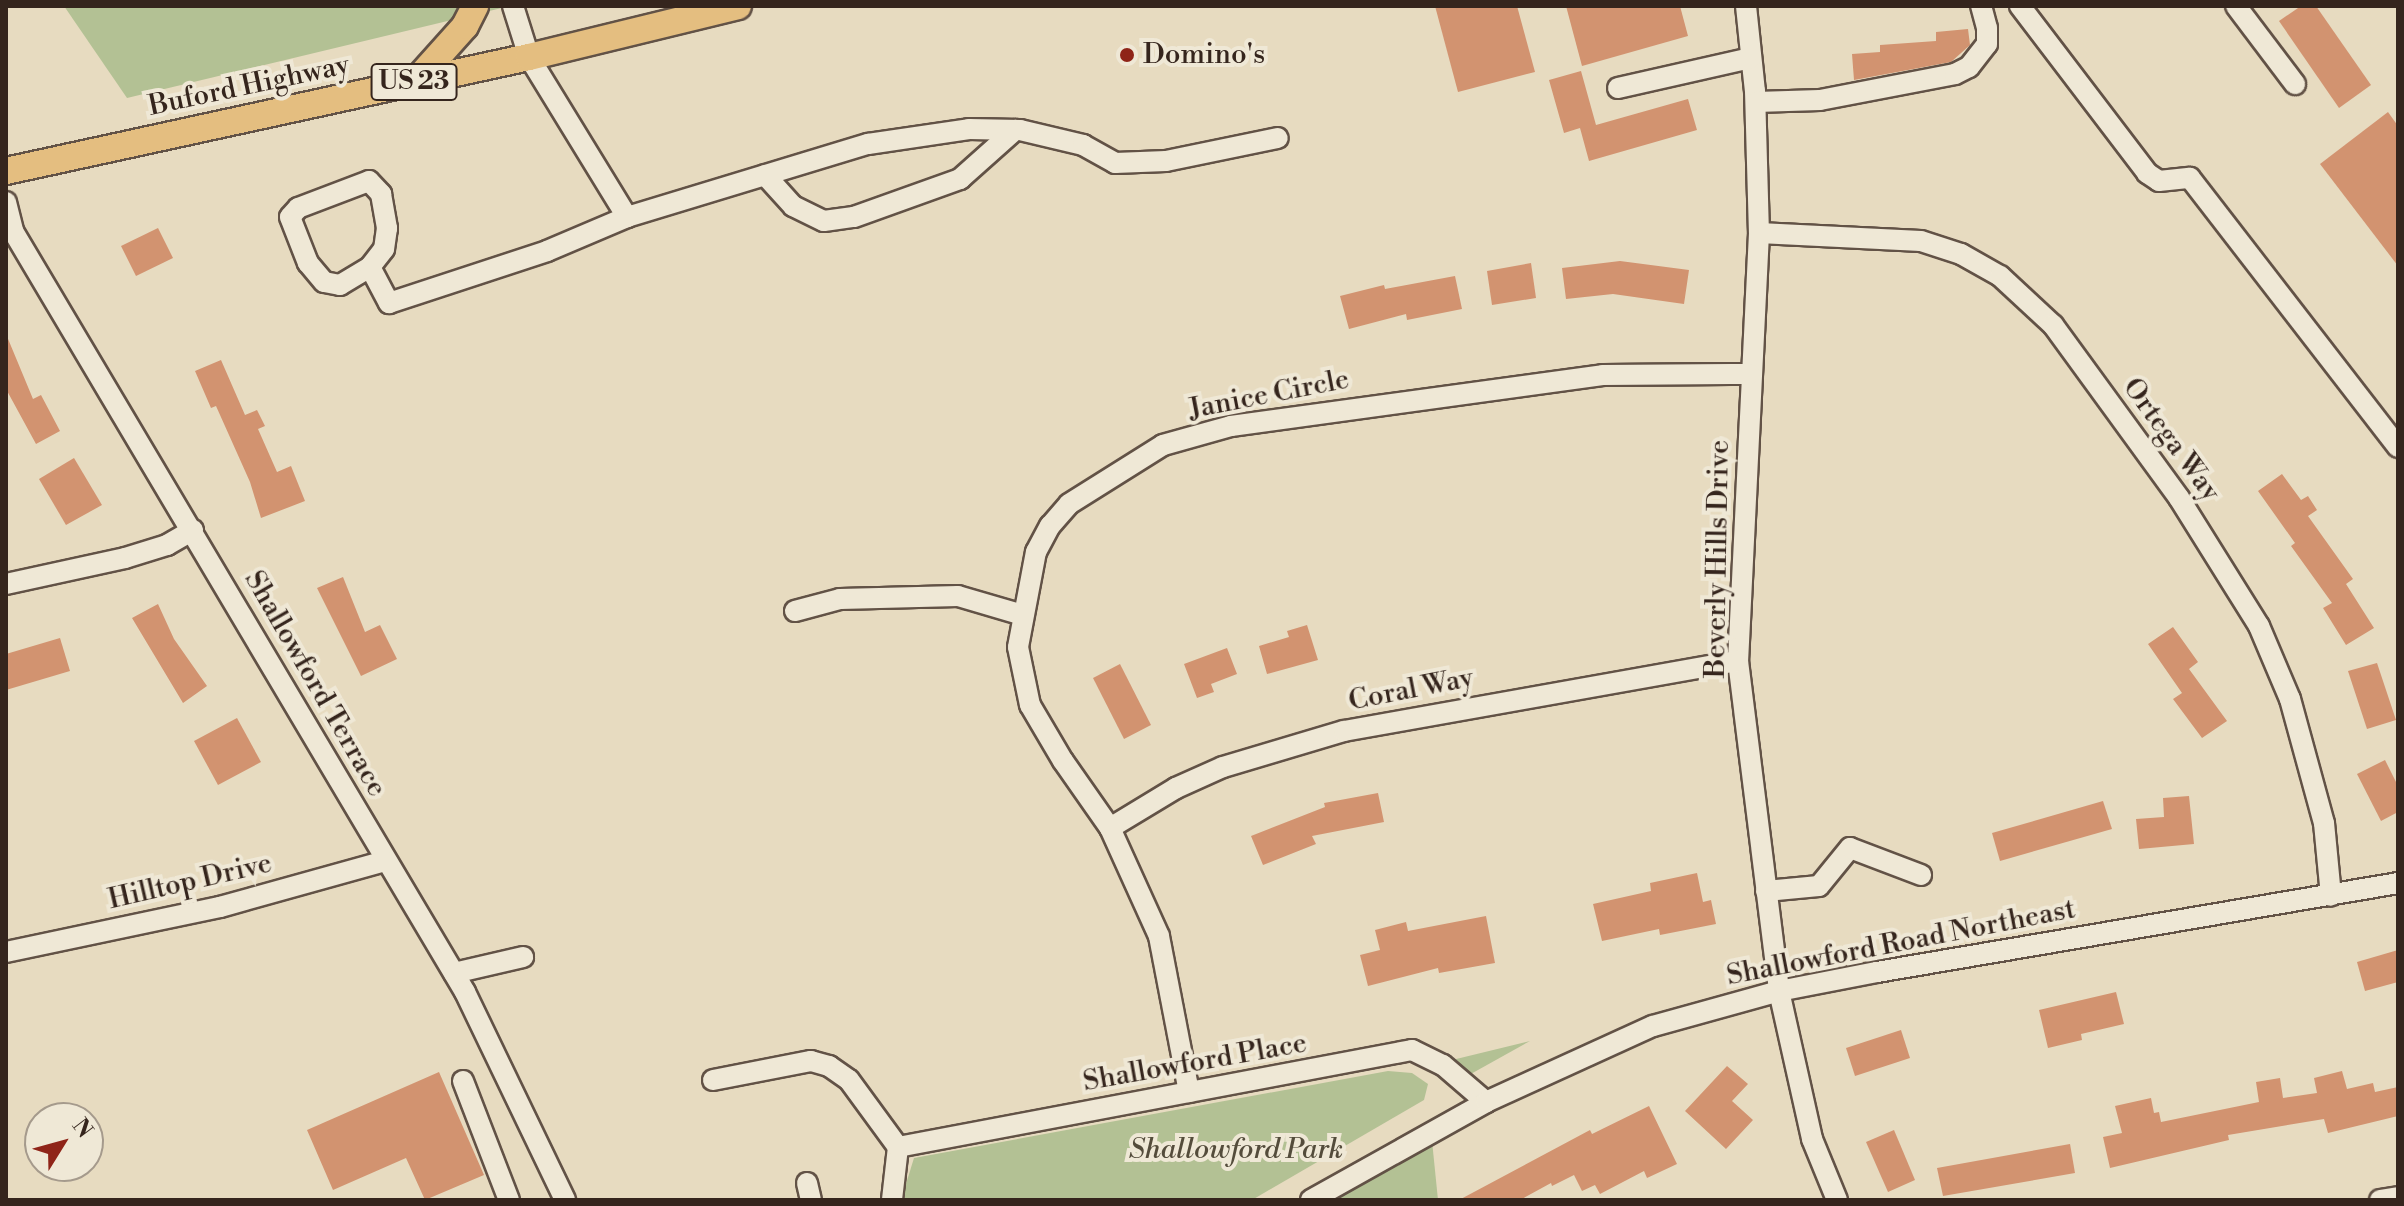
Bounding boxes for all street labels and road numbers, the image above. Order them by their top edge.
street label: Buford Highway [146,48,352,124]
road number: US 23 [370,60,458,104]
street label: Janice Circle [1186,363,1352,427]
street label: Ortega Way [2115,372,2227,508]
street label: Beverly Hills Drive [1699,440,1737,678]
street label: Shallowford Terrace [237,565,393,803]
street label: Coral Way [1346,661,1476,719]
street label: Hilltop Drive [105,847,275,917]
street label: Shallowford Road Northeast [1724,893,2078,993]
street label: Shallowford Place [1080,1027,1310,1099]

